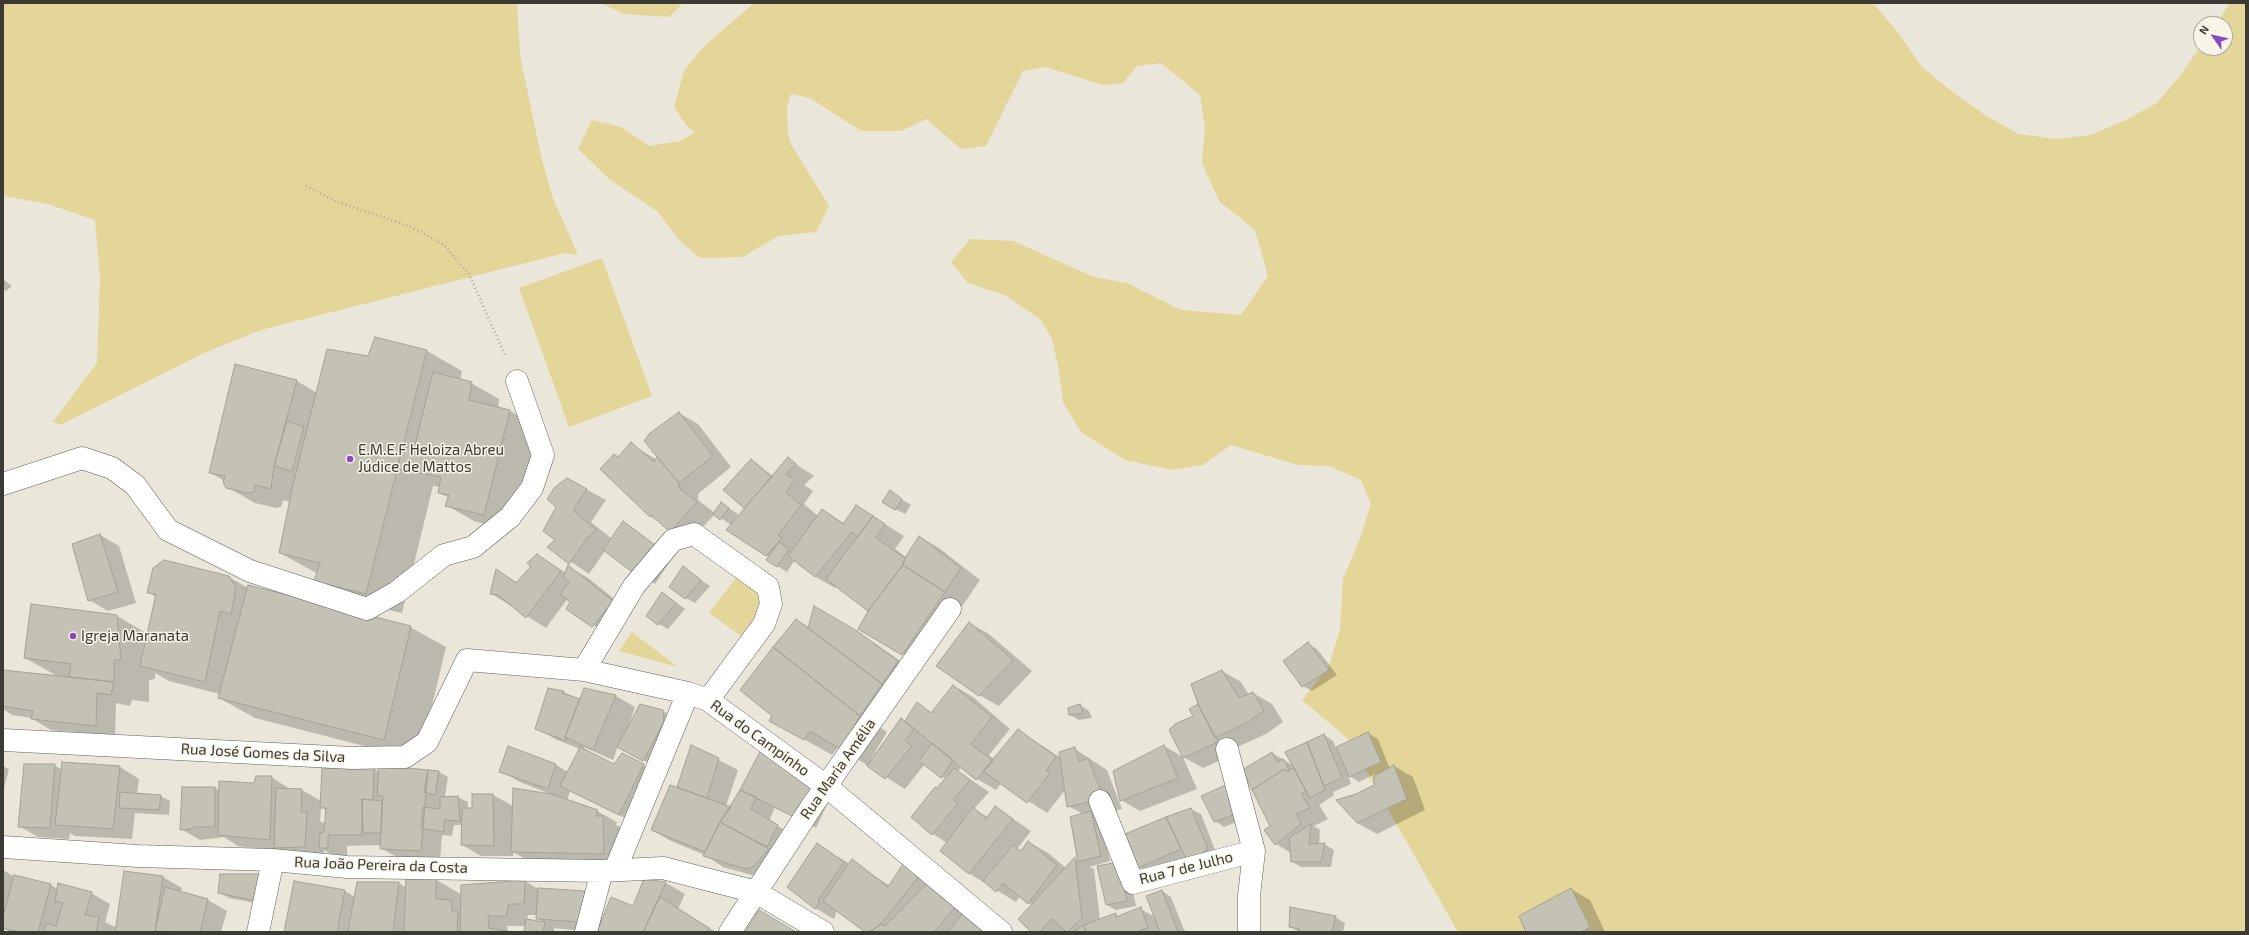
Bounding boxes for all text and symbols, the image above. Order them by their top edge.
north arrow [2193,16,2233,56]
text: N [2196,23,2211,37]
place label: E.M.E.F Heloiza Abreu Júdice de Mattos [358,441,504,476]
marker: E.M.E.F Heloiza Abreu Júdice de Mattos [345,454,355,464]
place label: Igreja Maranata [81,627,189,645]
marker: Igreja Maranata [68,631,78,641]
street label: Rua do Campinho [707,696,813,780]
street label: Rua Maria Amélia [796,715,880,823]
street label: Rua José Gomes da Silva [180,740,346,766]
street label: Rua 7 de Julho [1137,848,1235,888]
street label: Rua João Pereira da Costa [294,853,468,877]

